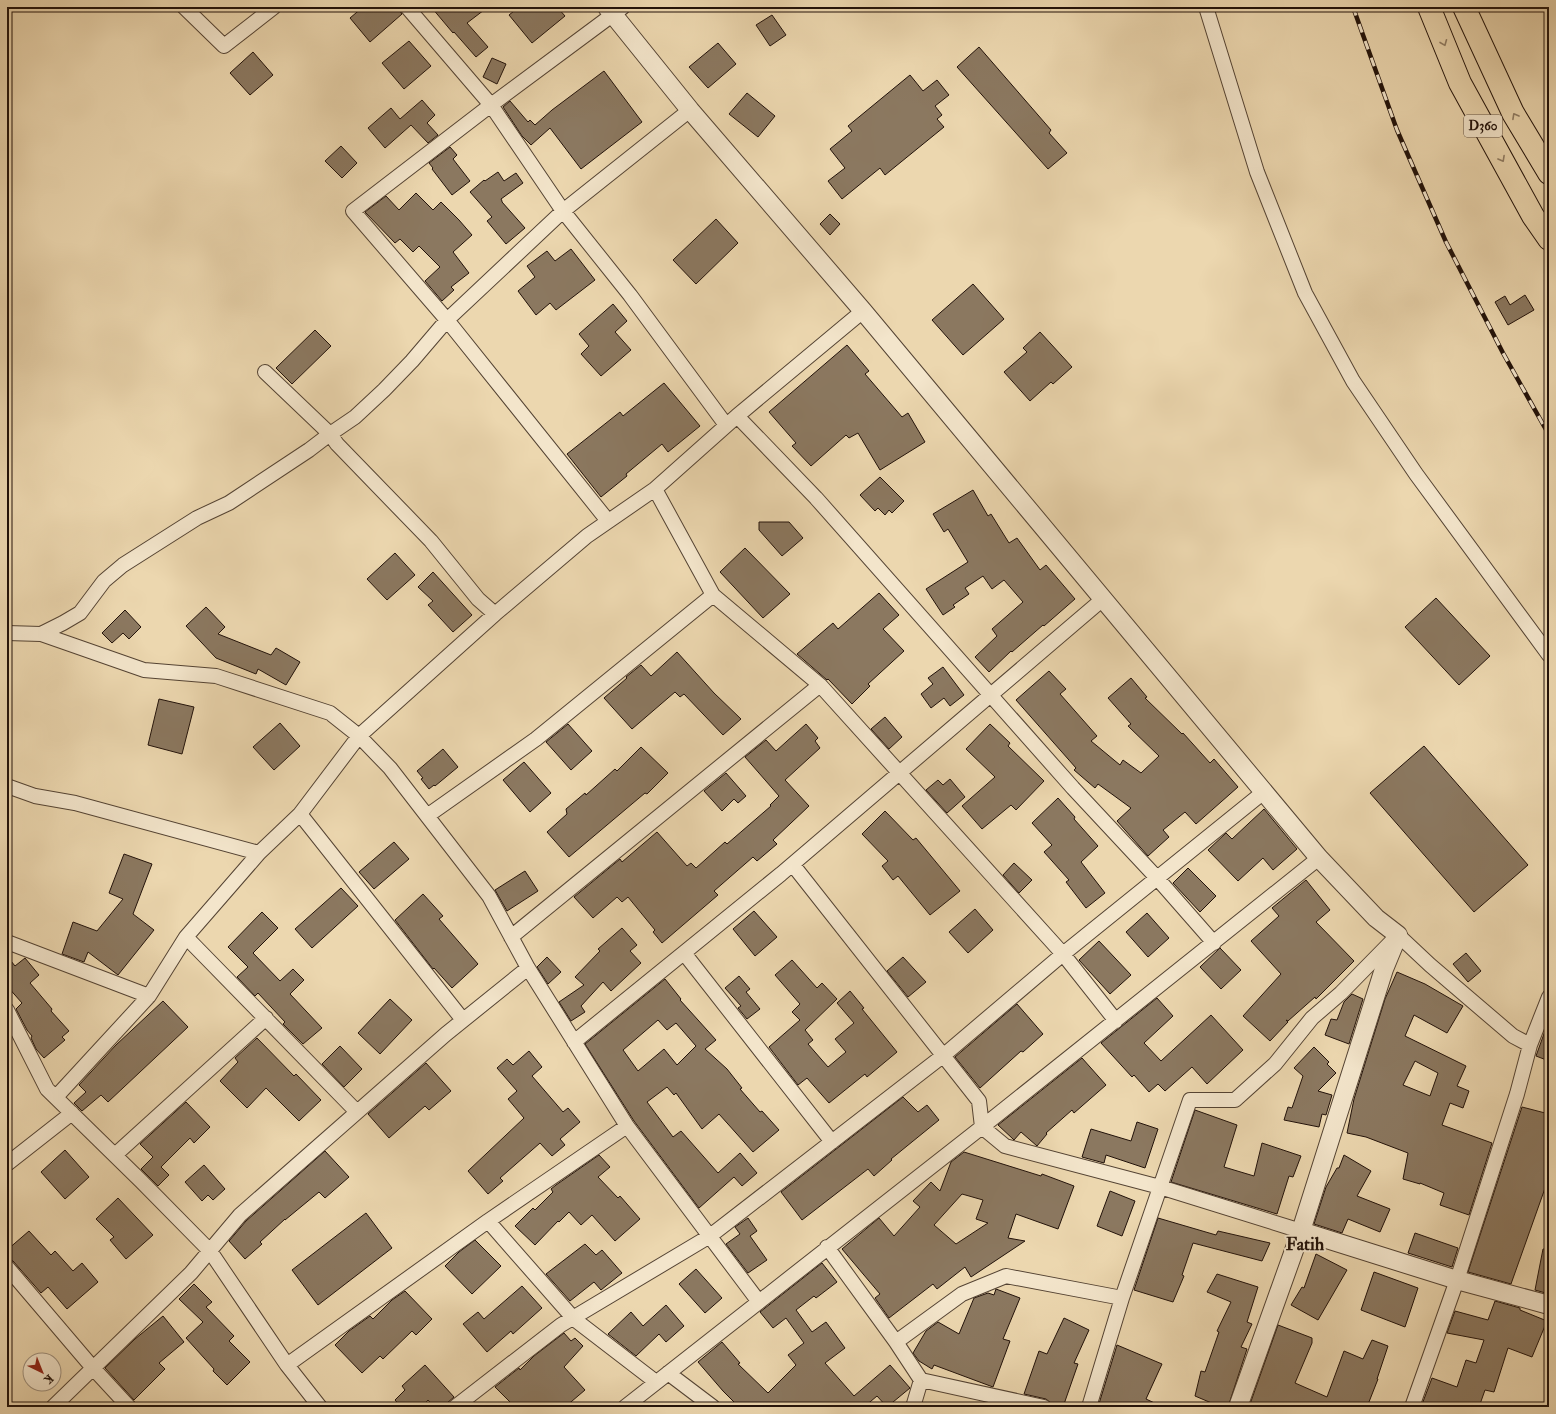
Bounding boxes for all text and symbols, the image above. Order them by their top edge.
one-way arrow [1439,40,1447,47]
one-way arrow [1512,112,1519,120]
road number: D360 [1464,115,1502,137]
one-way arrow [1497,155,1504,162]
district label: Fatih [1286,1233,1325,1256]
north arrow [22,1352,62,1392]
text: K [40,1372,56,1387]

